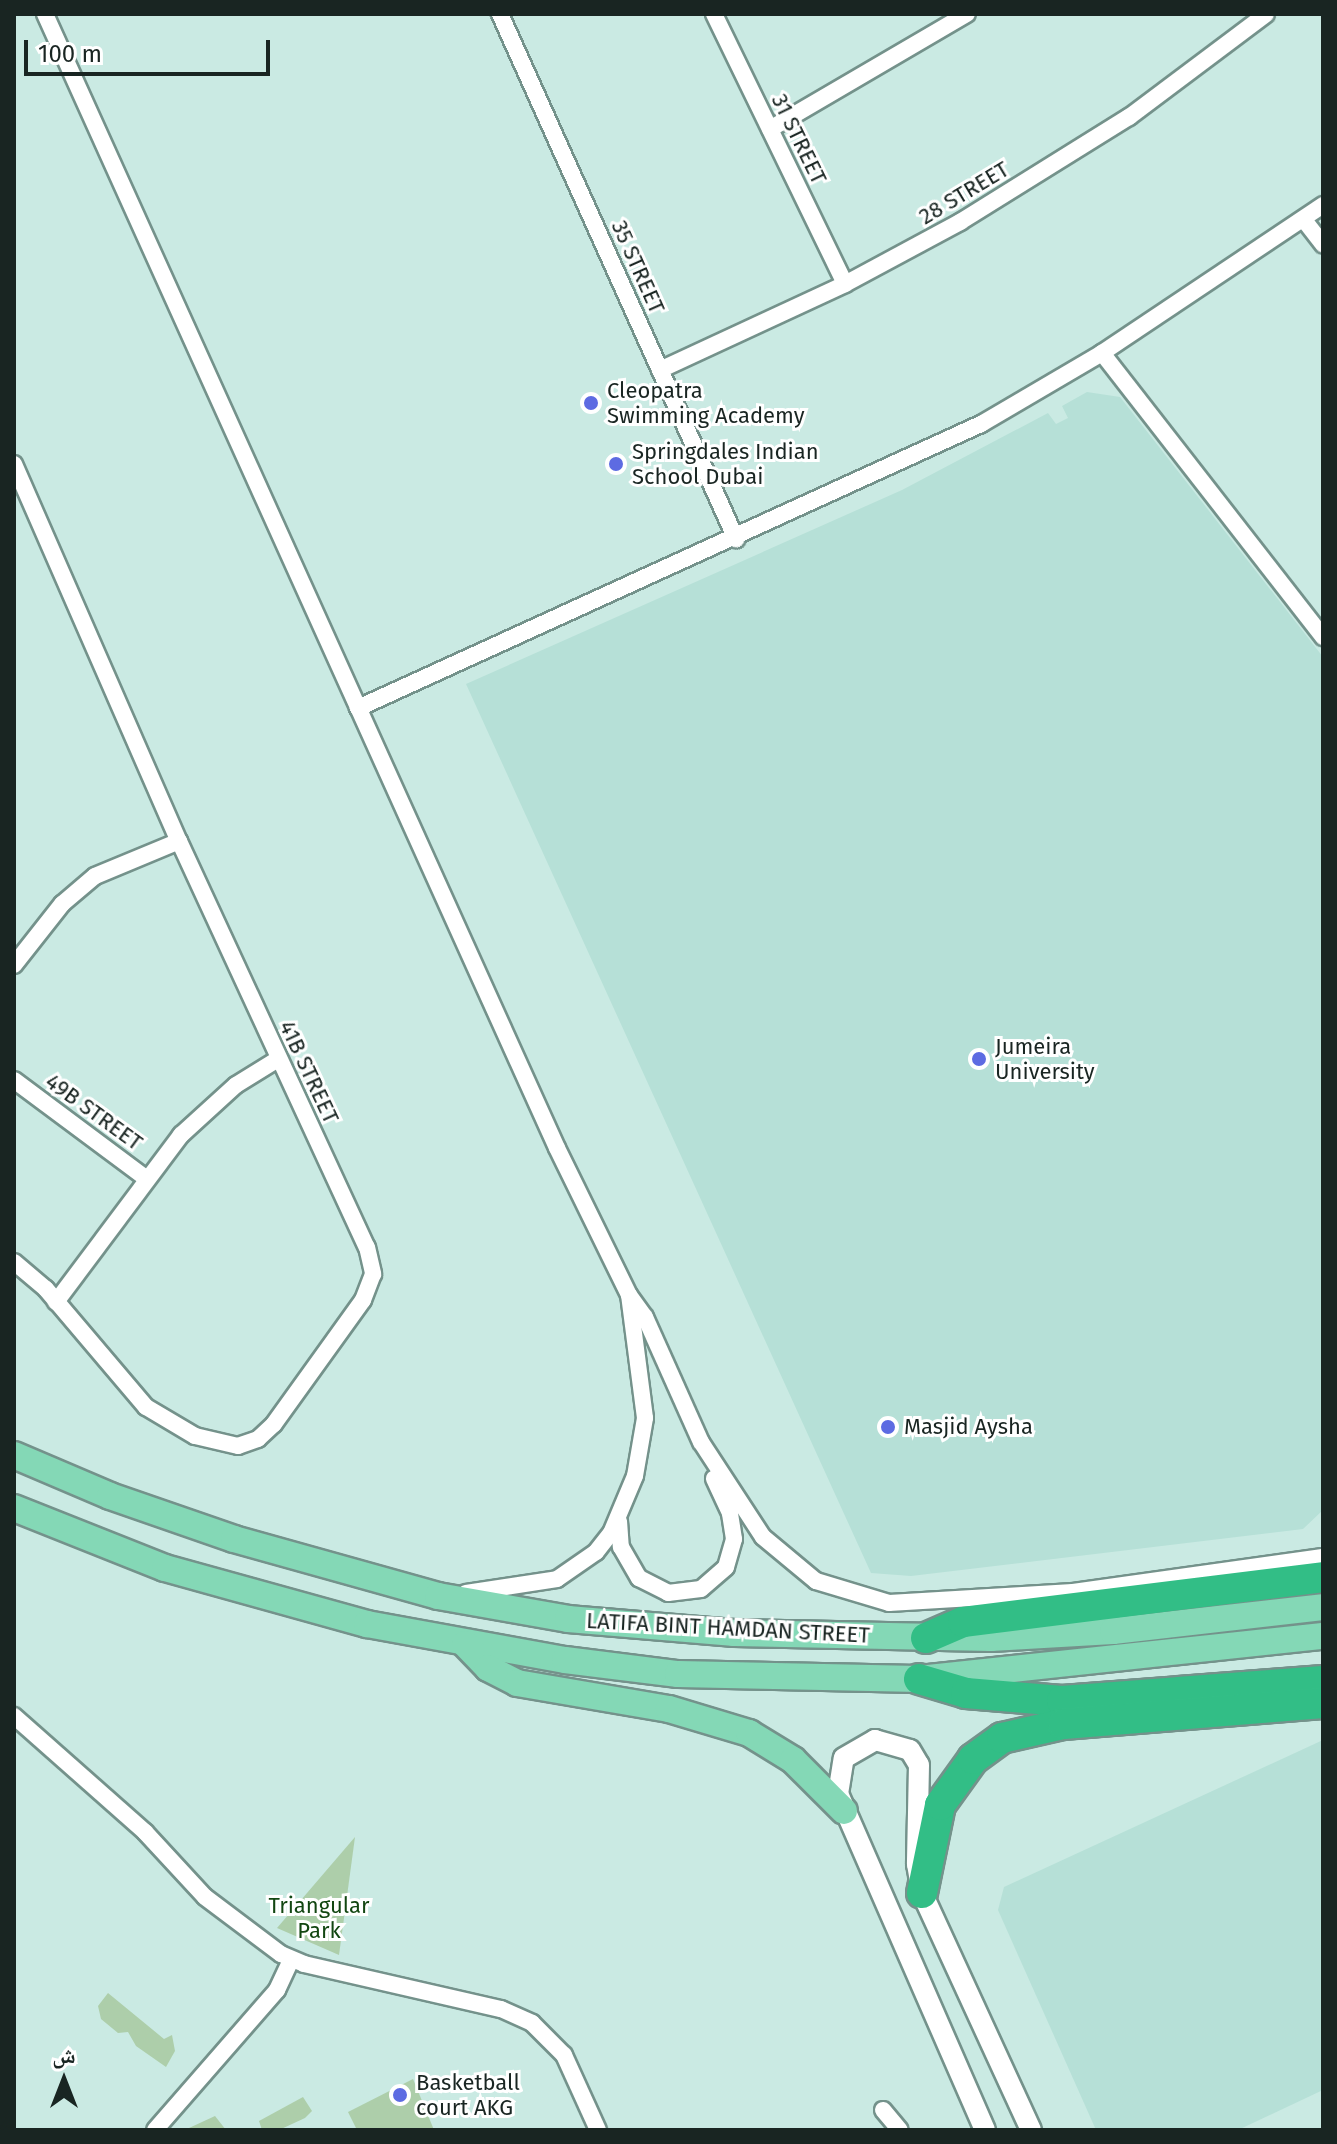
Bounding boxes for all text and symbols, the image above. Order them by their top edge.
scale bar [28,24,274,74]
text: 100 m [38,40,102,68]
street label: 31 STREET [766,90,832,188]
street label: 28 STREET [914,156,1014,230]
street label: 35 STREET [606,216,670,318]
place label: Cleopatra Swimming Academy [607,377,805,428]
marker: Cleopatra Swimming Academy [582,394,600,412]
place label: Springdales Indian School Dubai [632,438,819,490]
marker: Springdales Indian School Dubai [607,455,625,473]
street label: 41B STREET [274,1016,344,1128]
place label: Jumeira University [995,1033,1095,1084]
marker: Jumeira University [970,1050,988,1068]
street label: 49B STREET [40,1068,148,1156]
place label: Masjid Aysha [904,1414,1033,1440]
marker: Masjid Aysha [879,1418,897,1436]
street label: LATIFA BINT HAMDAN STREET [586,1607,870,1649]
park label: Triangular Park [268,1892,370,1944]
north arrow [24,2040,104,2120]
text: ش [52,2042,76,2069]
place label: Basketball court AKG [416,2069,520,2120]
marker: Basketball court AKG [391,2086,409,2104]

